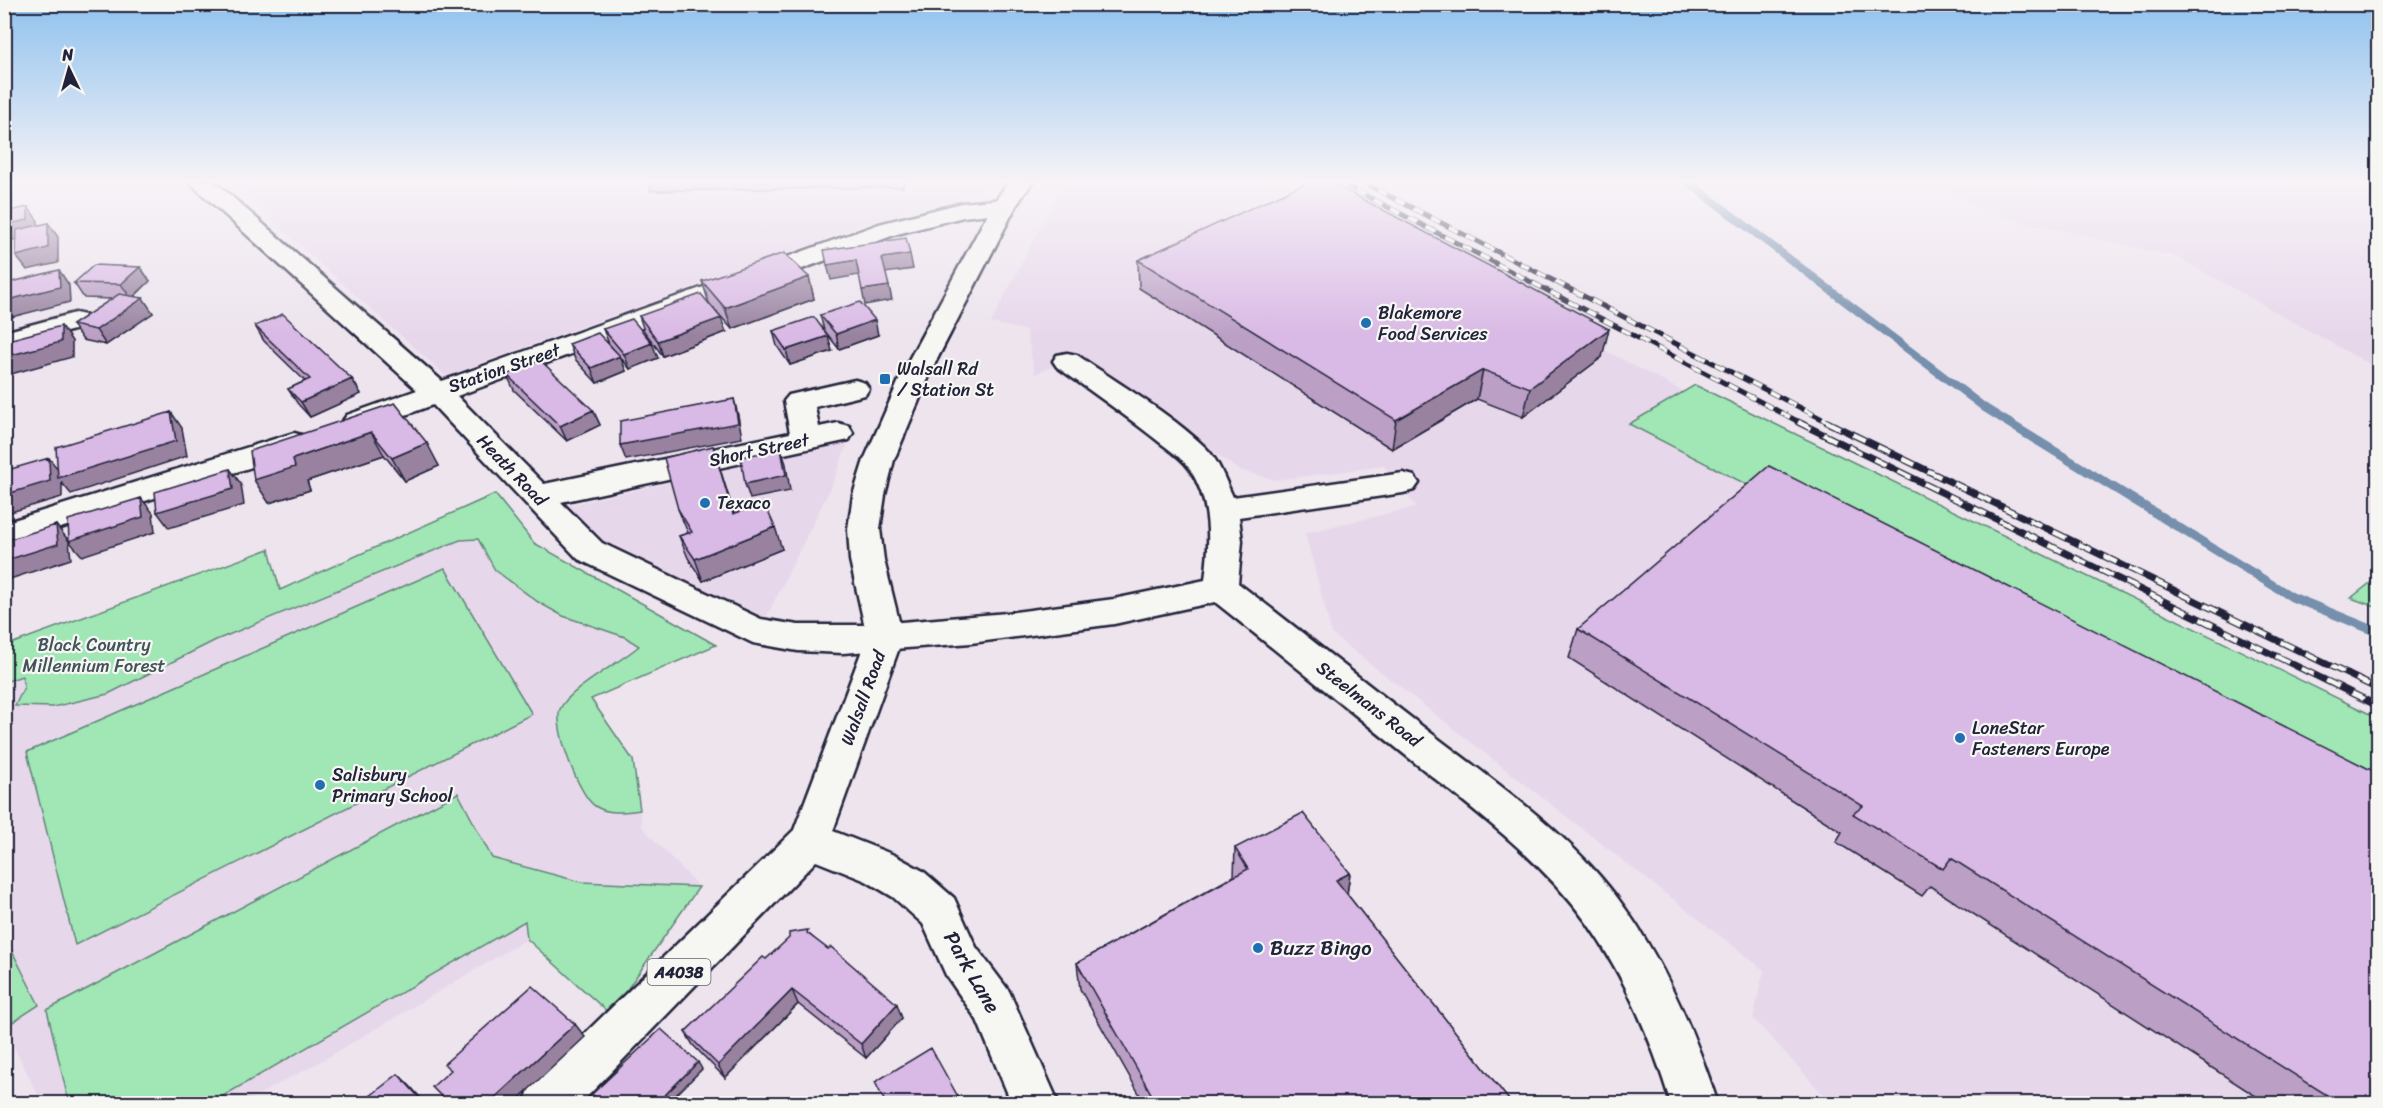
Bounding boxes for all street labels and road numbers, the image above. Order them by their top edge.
street label: Station Street [444,334,565,402]
street label: Short Street [706,424,813,476]
street label: Heath Road [469,426,556,515]
street label: Walsall Road [831,645,895,750]
street label: Steelmans Road [1309,652,1430,757]
street label: Park Lane [933,923,1011,1021]
road number: A4038 [648,959,710,985]

